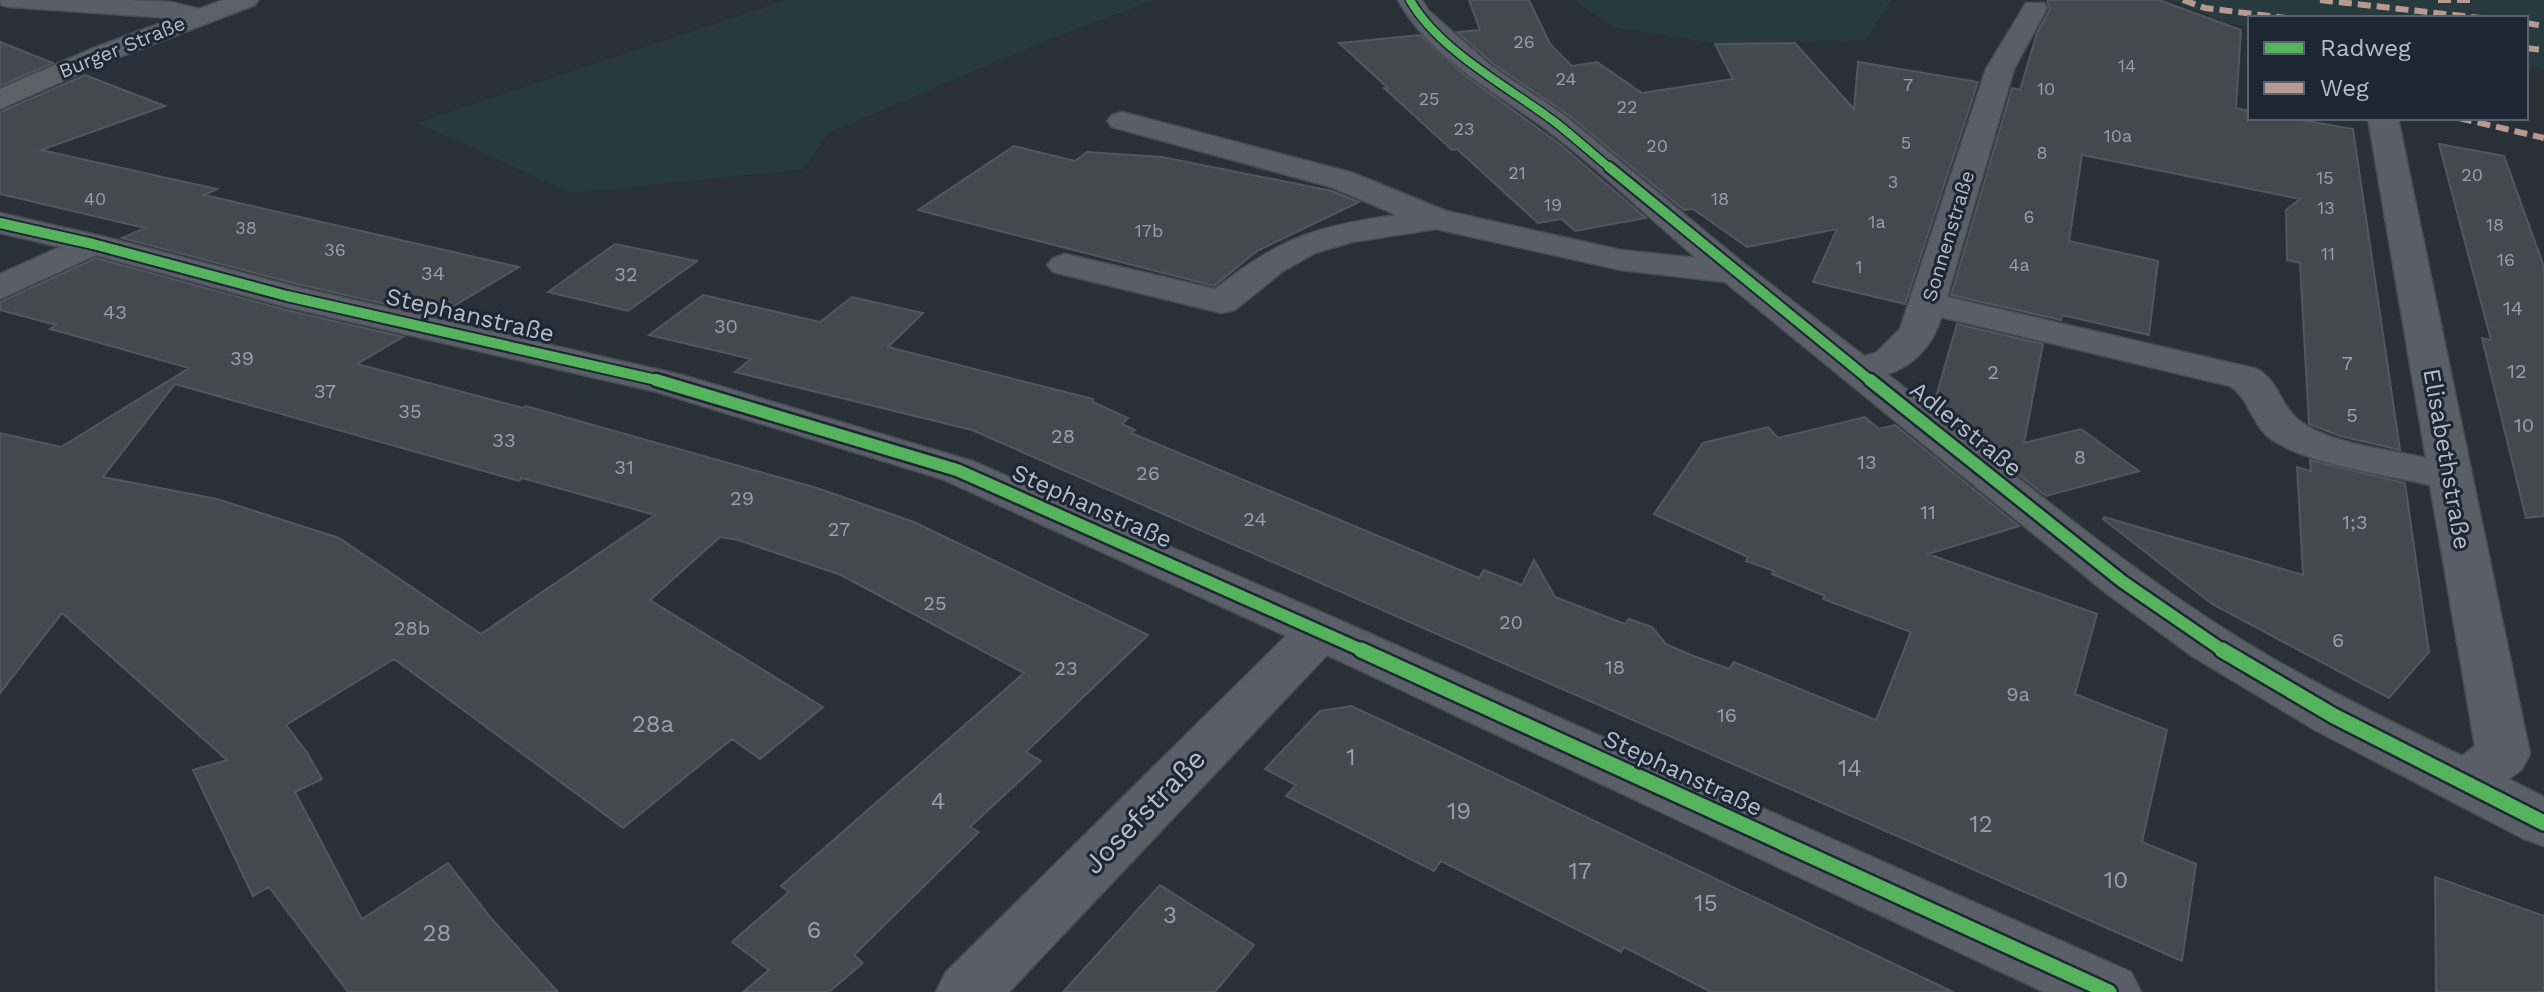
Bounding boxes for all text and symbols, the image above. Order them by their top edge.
street label: Burger Straße [55,11,189,83]
legend [2248,16,2528,120]
house number: 26 [1513,31,1535,52]
text: Radweg [2320,34,2411,62]
house number: 14 [2118,55,2136,76]
house number: 24 [1556,68,1576,89]
house number: 7 [1903,74,1913,95]
text: Weg [2320,74,2369,102]
house number: 10 [2037,78,2055,99]
house number: 25 [1419,88,1439,109]
house number: 22 [1617,96,1638,117]
house number: 23 [1454,118,1475,139]
house number: 10a [2104,125,2132,146]
house number: 5 [1901,132,1911,153]
house number: 20 [1646,135,1668,156]
house number: 8 [2036,142,2048,163]
house number: 21 [1508,162,1526,183]
house number: 20 [2461,164,2483,185]
house number: 15 [2316,167,2334,188]
street label: Sonnenstraße [1917,168,1979,304]
house number: 3 [1888,171,1898,192]
house number: 40 [84,188,106,209]
house number: 18 [1711,188,1729,209]
house number: 19 [1544,194,1562,215]
house number: 13 [2317,197,2335,218]
house number: 6 [2024,206,2034,227]
house number: 1a [1868,211,1886,232]
house number: 18 [2486,214,2504,235]
house number: 38 [235,217,257,238]
house number: 17b [1135,220,1163,241]
house number: 36 [324,239,346,260]
house number: 11 [2321,243,2335,264]
house number: 16 [2497,249,2515,270]
house number: 4a [2008,254,2030,275]
house number: 1 [1855,256,1863,277]
house number: 34 [421,261,445,285]
house number: 32 [614,262,638,286]
street label: Stephanstraße [383,282,557,348]
house number: 14 [2503,296,2523,320]
house number: 43 [103,300,127,324]
house number: 30 [714,314,738,338]
house number: 39 [230,346,254,370]
house number: 7 [2341,351,2353,375]
house number: 12 [2507,359,2527,383]
house number: 2 [1987,360,1999,384]
street label: Elisabethstraße [2417,366,2477,552]
street label: Adlerstraße [1905,375,2027,483]
house number: 37 [314,379,336,403]
house number: 35 [398,399,422,423]
house number: 5 [2346,403,2358,427]
house number: 10 [2514,413,2534,437]
house number: 28 [1051,424,1075,448]
house number: 33 [492,428,516,452]
house number: 8 [2074,445,2086,469]
house number: 13 [1857,450,1877,474]
house number: 31 [614,455,634,479]
street label: Stephanstraße [1008,458,1176,554]
house number: 26 [1136,461,1160,485]
house number: 29 [730,486,754,510]
house number: 11 [1920,500,1936,524]
house number: 24 [1243,507,1267,531]
house number: 1;3 [2342,510,2368,534]
house number: 27 [828,517,850,541]
house number: 25 [923,591,947,615]
house number: 20 [1499,610,1523,634]
house number: 28b [394,616,430,640]
house number: 6 [2332,628,2344,652]
house number: 18 [1605,655,1625,679]
house number: 23 [1054,656,1078,680]
house number: 9a [2006,682,2030,706]
house number: 16 [1717,703,1737,727]
house number: 28a [632,710,674,738]
street label: Stephanstraße [1599,724,1767,822]
street label: Josefstraße [1077,742,1212,881]
house number: 1 [1346,743,1356,771]
house number: 14 [1838,754,1862,782]
house number: 4 [931,787,945,815]
house number: 19 [1447,797,1471,825]
house number: 12 [1969,810,1993,838]
house number: 17 [1569,857,1591,885]
house number: 10 [2104,866,2128,894]
house number: 15 [1694,889,1718,917]
house number: 3 [1163,901,1177,929]
house number: 6 [807,916,821,944]
house number: 28 [423,919,451,947]

